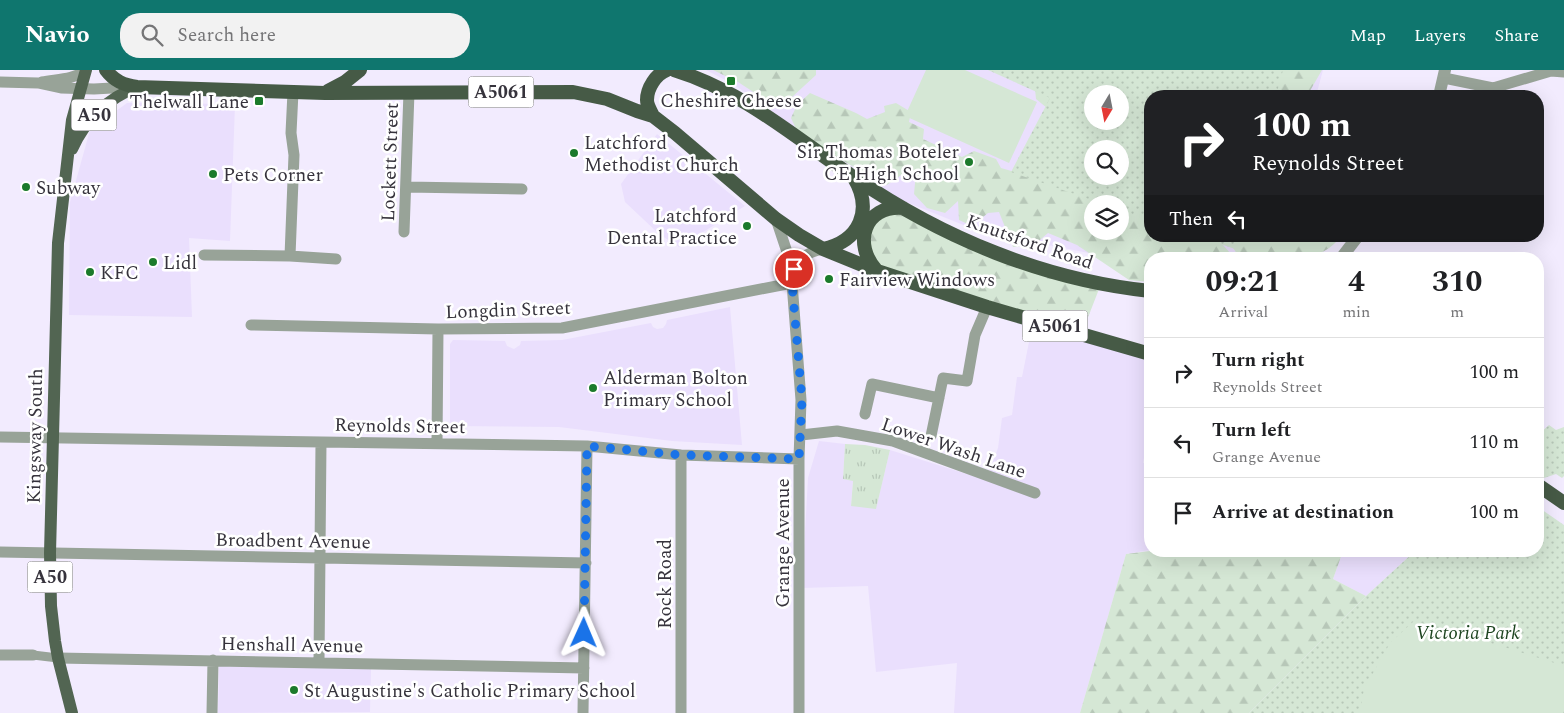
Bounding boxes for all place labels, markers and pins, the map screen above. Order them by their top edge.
marker: Cheshire Cheese [725,75,737,87]
place label: Cheshire Cheese [660,87,802,116]
place label: Thelwall Lane [129,88,249,117]
marker: Thelwall Lane [253,95,265,107]
place label: Latchford Methodist Church [584,129,739,180]
place label: Sir Thomas Boteler CE High School [797,138,959,189]
marker: Latchford Methodist Church [568,147,580,159]
marker: Sir Thomas Boteler CE High School [963,156,975,168]
place label: Pets Corner [223,161,323,190]
marker: Pets Corner [207,168,219,180]
place label: Subway [36,174,101,203]
marker: Subway [20,181,32,193]
place label: Latchford Dental Practice [607,202,737,253]
marker: Latchford Dental Practice [741,220,753,232]
pin [773,248,815,290]
place label: Lidl [163,249,197,278]
marker: Lidl [147,256,159,268]
place label: KFC [100,259,139,288]
marker: KFC [84,266,96,278]
place label: Fairview Windows [839,266,995,295]
marker: Fairview Windows [823,273,835,285]
place label: Alderman Bolton Primary School [603,364,748,415]
marker: Alderman Bolton Primary School [587,382,599,394]
place label: St Augustine's Catholic Primary School [304,677,636,706]
marker: St Augustine's Catholic Primary School [288,684,300,696]

